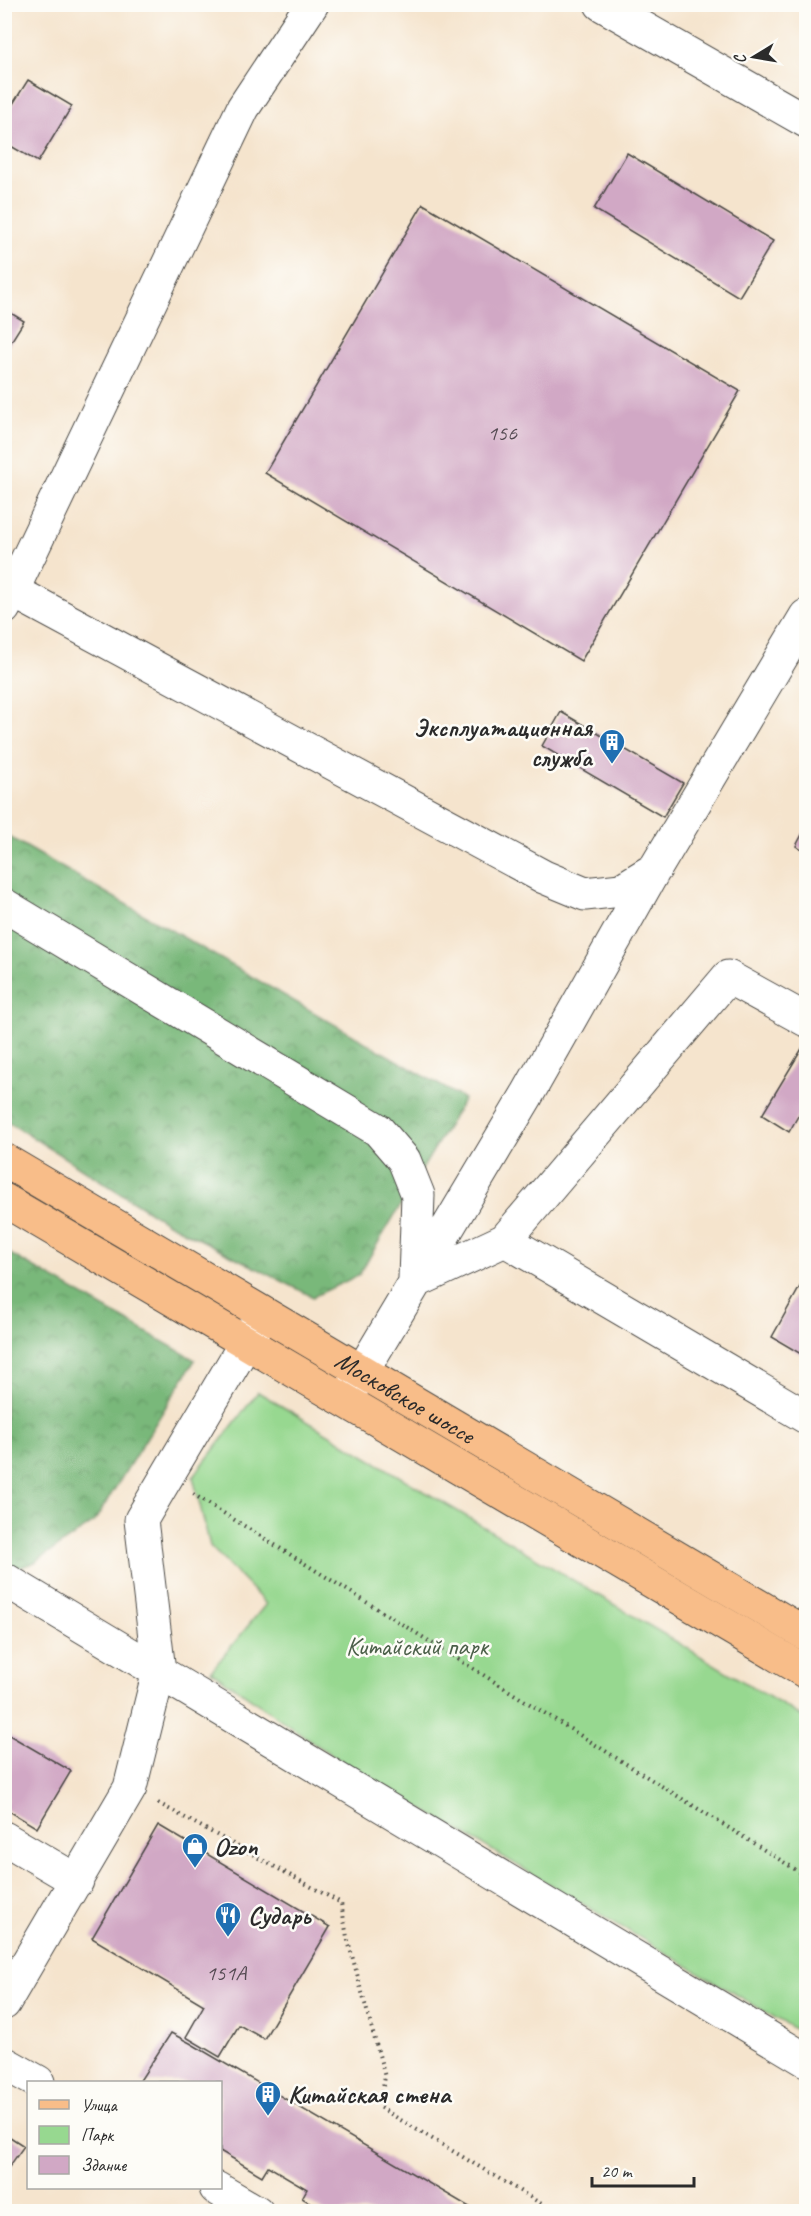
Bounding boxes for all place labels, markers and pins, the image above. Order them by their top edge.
place label: Эксплуатационная служба [414,711,594,774]
building icon: Эксплуатационная служба [597,727,627,765]
place label: Ozon [214,1830,259,1863]
shop icon: Ozon [180,1831,210,1869]
place label: Сударь [248,1899,313,1932]
restaurant icon: Сударь [213,1900,243,1938]
place label: Китайская стена [288,2078,453,2111]
building icon: Китайская стена [253,2079,283,2117]

